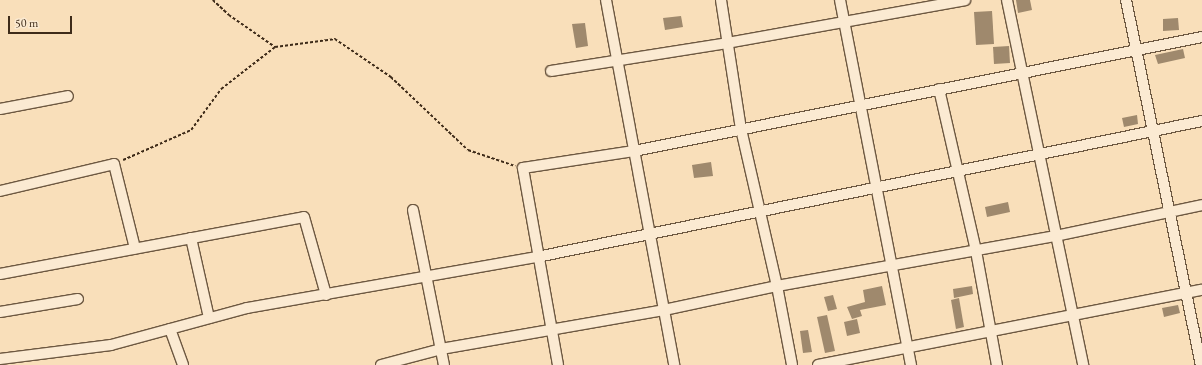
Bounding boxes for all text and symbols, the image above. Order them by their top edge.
scale bar [10,8,74,34]
text: 50 m [15,15,38,31]

